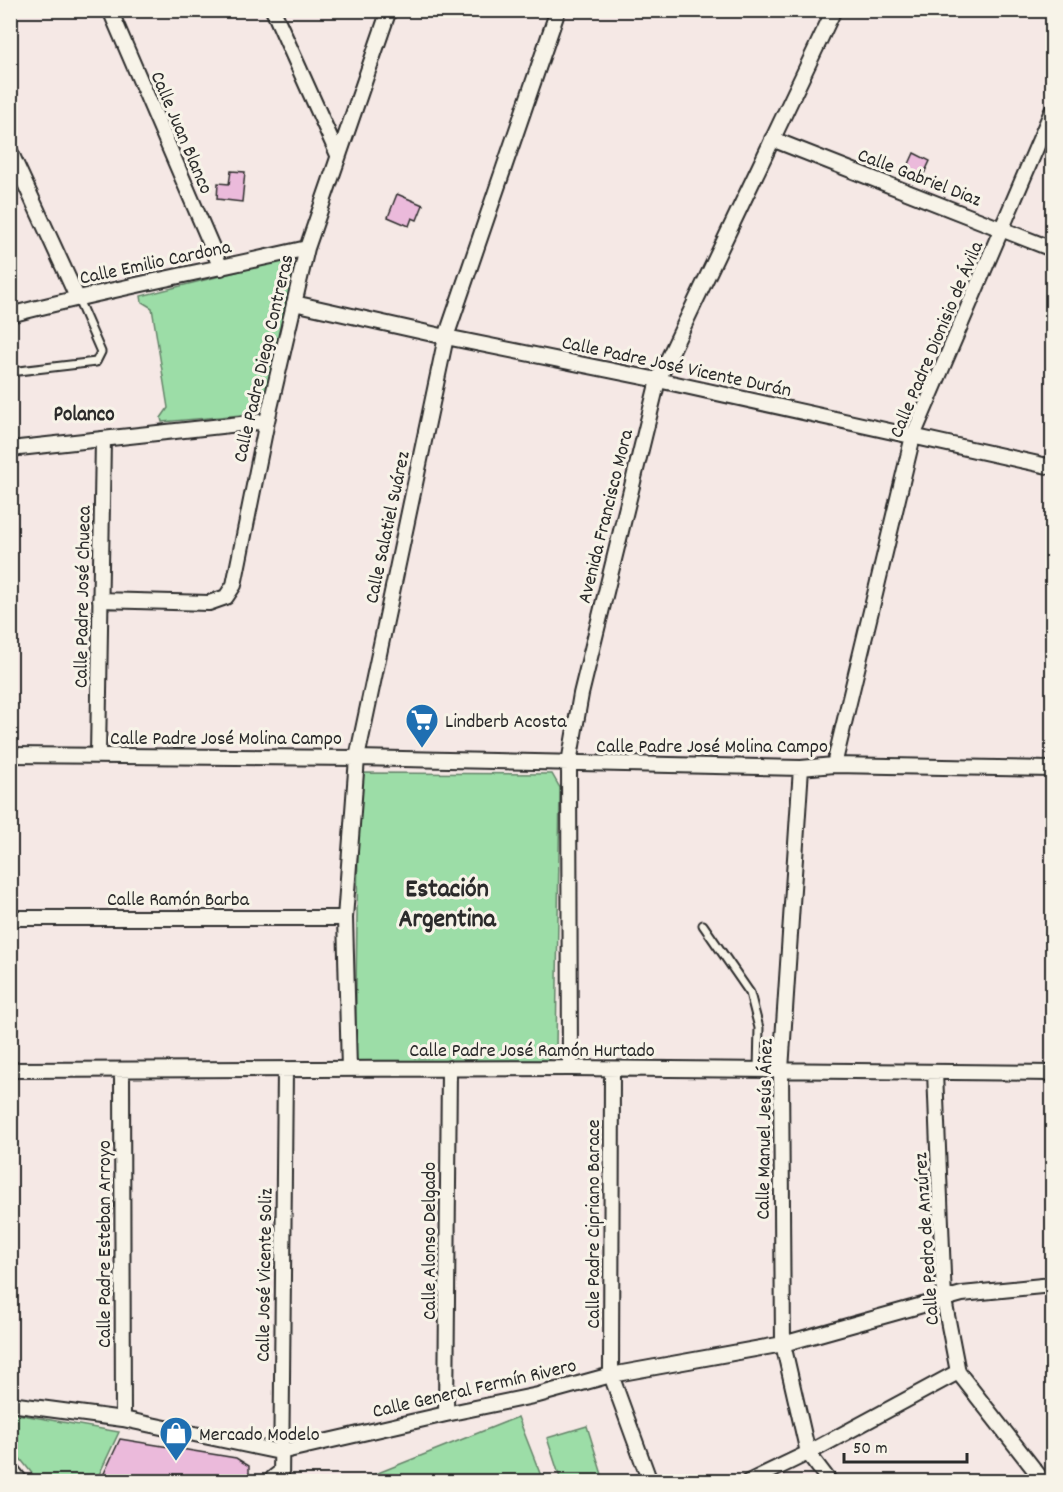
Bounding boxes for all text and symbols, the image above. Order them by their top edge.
street label: Calle Juan Blanco [142,67,219,199]
street label: Calle Gabriel Diaz [853,142,985,215]
street label: Calle Emilio Cardona [77,234,235,294]
street label: Calle Padre Dionisio de Ávila [884,237,992,443]
street label: Calle Padre Diego Contreras [227,252,302,465]
street label: Calle Padre José Vicente Durán [559,330,794,406]
district label: Polanco [53,401,115,431]
street label: Avenida Francisco Mora [572,426,642,607]
street label: Calle Salatiel Suárez [359,449,419,606]
street label: Calle Padre José Chueca [68,505,100,689]
supermarket icon: Lindberb Acosta [404,702,440,749]
place label: Lindberb Acosta [445,709,567,737]
street label: Calle Padre José Molina Campo [110,726,342,754]
street label: Calle Padre José Molina Campo [596,734,828,762]
district label: Estación Argentina [398,872,496,939]
street label: Calle Ramón Barba [107,887,250,915]
street label: Calle Padre José Ramón Hurtado [409,1038,655,1066]
street label: Calle Manuel Jesús Áñez [750,1038,782,1220]
street label: Calle Padre Cipriano Barace [581,1119,609,1329]
street label: Calle Padre Esteban Arroyo [92,1140,120,1348]
street label: Calle Pedro de Anzúrez [908,1151,948,1326]
street label: Calle Alonso Delgado [417,1162,445,1320]
street label: Calle José Vicente Soliz [250,1188,282,1362]
street label: Calle General Fermín Rivero [370,1353,579,1427]
shop icon: Mercado Modelo [158,1415,194,1462]
place label: Mercado Modelo [199,1422,320,1450]
scale bar [844,1426,967,1464]
text: 50 m [853,1437,888,1462]

